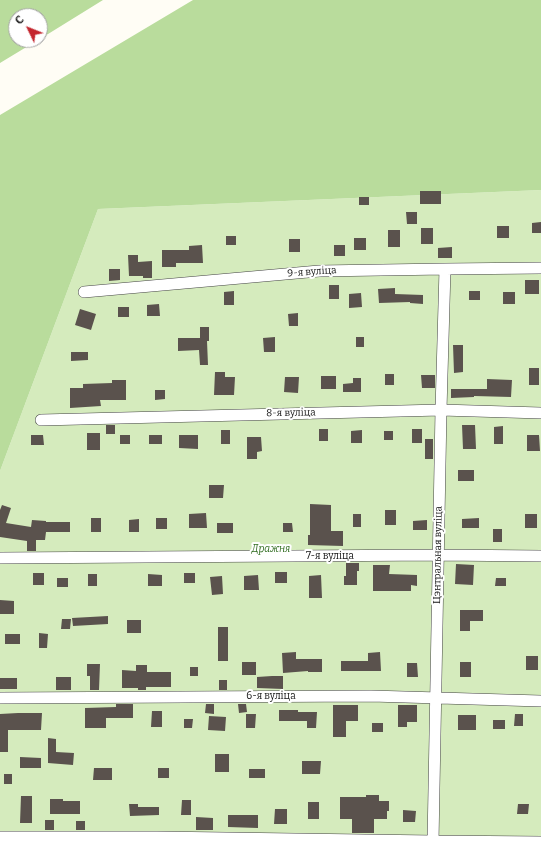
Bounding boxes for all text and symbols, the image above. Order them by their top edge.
north arrow [8,8,48,48]
text: С [12,13,27,27]
street label: 9-я вуліца [287,264,337,280]
street label: 8-я вуліца [266,407,316,419]
street label: Цэнтральная вуліца [431,506,445,604]
park label: Дражня [252,543,290,555]
street label: 7-я вуліца [306,550,354,562]
street label: 6-я вуліца [246,690,296,702]

